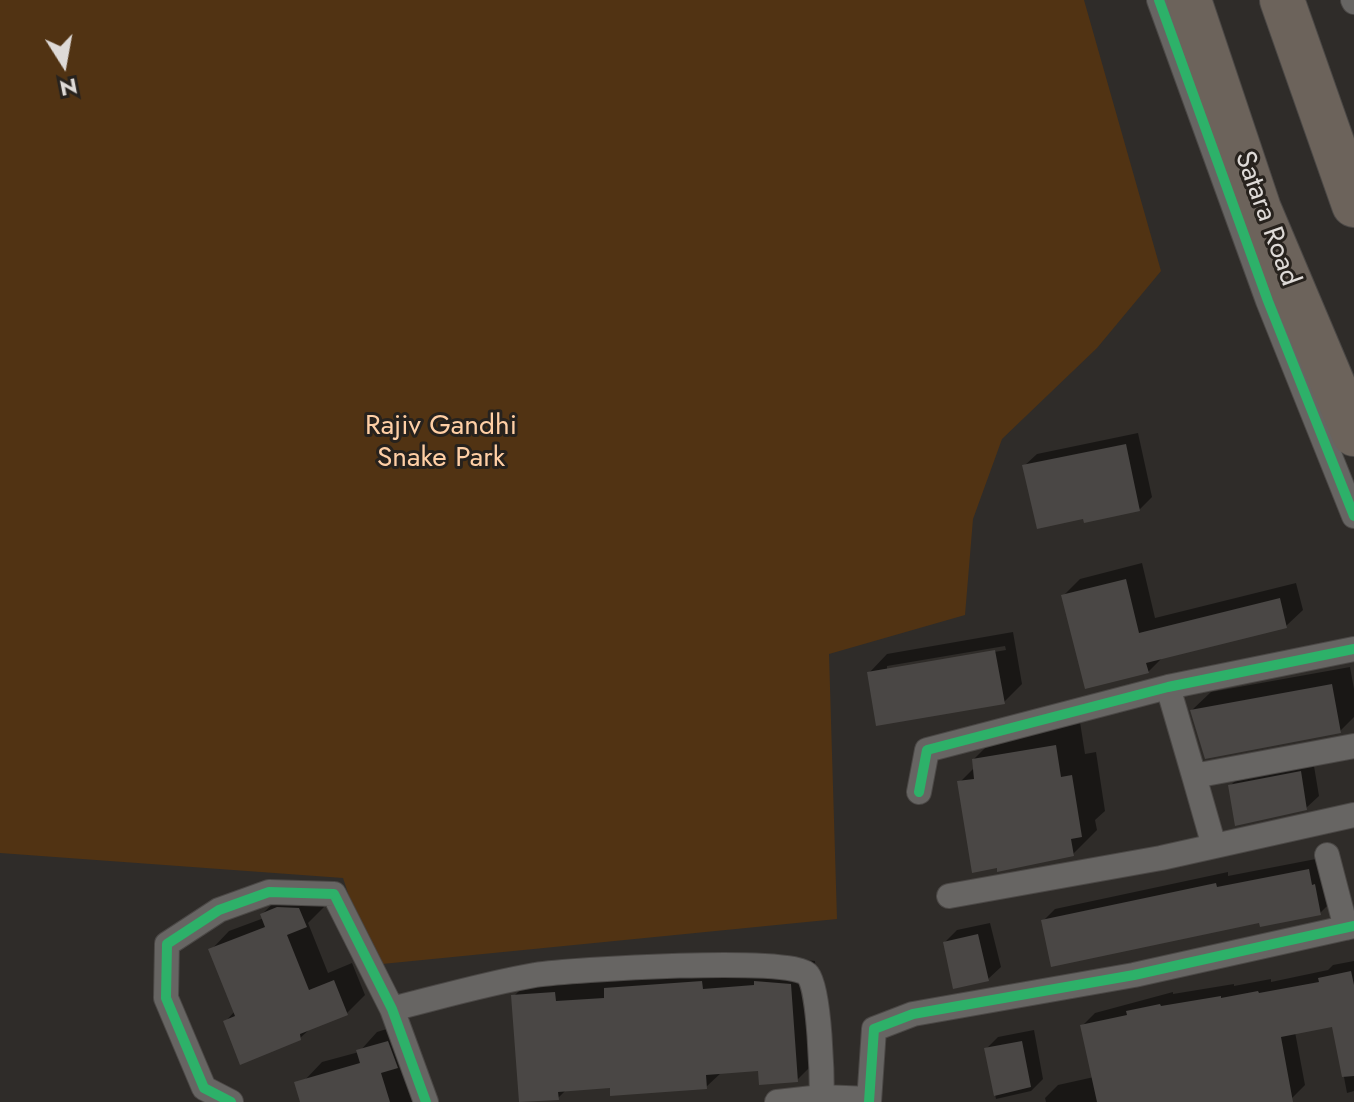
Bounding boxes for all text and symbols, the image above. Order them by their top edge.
north arrow [24,24,104,104]
text: N [57,70,80,105]
street label: Satara Road [1226,147,1306,291]
park label: Rajiv Gandhi Snake Park [365,410,517,476]

